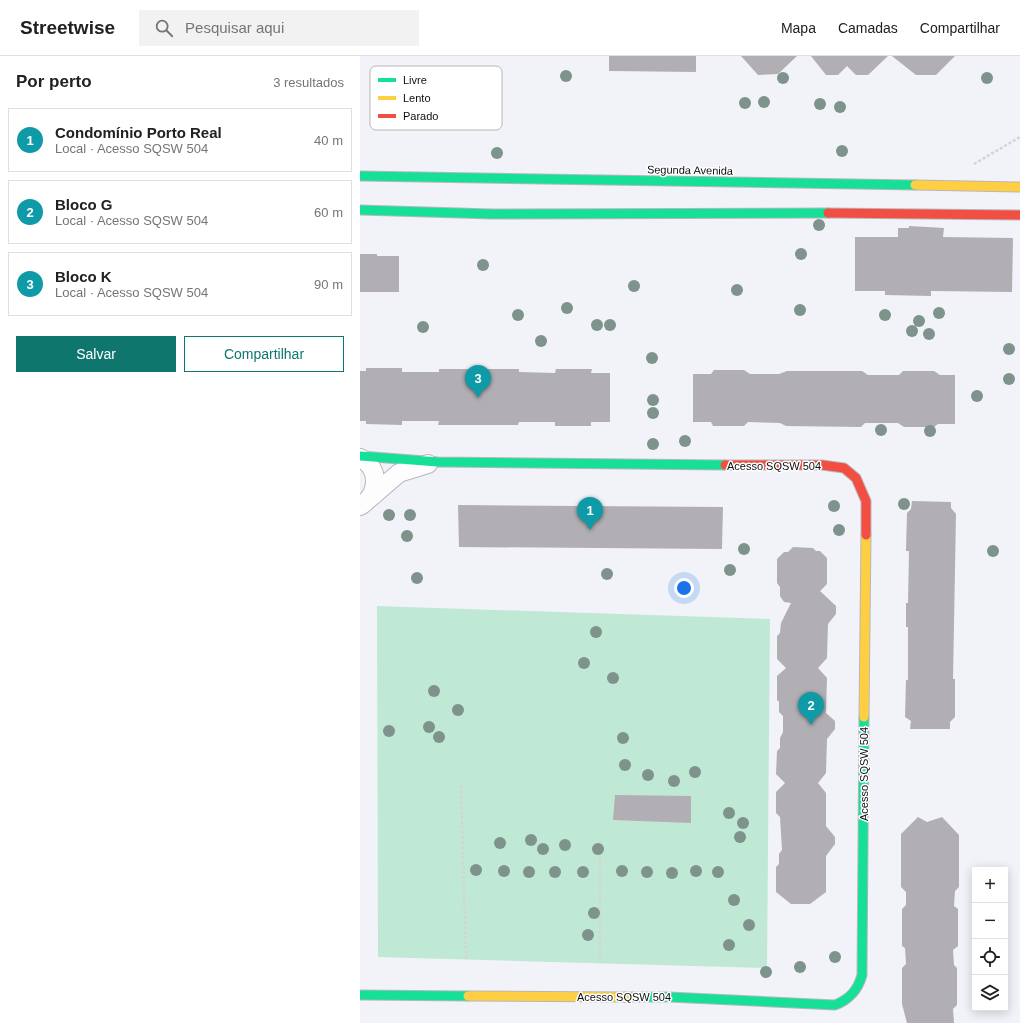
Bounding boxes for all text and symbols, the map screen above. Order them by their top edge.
search box [139,10,419,46]
text: Streetwise [20,17,115,38]
icon: search [153,17,175,39]
text: Pesquisar aqui [185,19,284,36]
text: Mapa [781,20,816,36]
text: Camadas [838,20,898,36]
text: Compartilhar [920,20,1000,36]
legend [370,66,502,130]
text: Por perto [16,72,92,91]
text: Livre [403,74,427,86]
text: 3 resultados [273,75,344,90]
text: Lento [403,92,431,104]
text: Parado [403,110,438,122]
text: Condomínio Porto Real [55,124,222,141]
text: 1 [26,133,34,148]
text: 40 m [314,133,343,148]
text: Local · Acesso SQSW 504 [55,141,208,156]
street label: Segunda Avenida [647,163,734,177]
text: Bloco G [55,196,113,213]
text: 2 [26,205,34,220]
text: 60 m [314,205,343,220]
text: Local · Acesso SQSW 504 [55,213,208,228]
text: Bloco K [55,268,112,285]
text: 3 [26,277,34,292]
text: 90 m [314,277,343,292]
text: Local · Acesso SQSW 504 [55,285,208,300]
button: Salvar [16,336,176,372]
button: Compartilhar [184,336,344,372]
pin: 3 [465,365,491,398]
street label: Acesso SQSW 504 [727,460,821,472]
pin: 1 [577,497,603,530]
your location [674,578,694,598]
pin: 2 [798,692,824,725]
street label: Acesso SQSW 504 [858,727,870,821]
map controls [972,867,1008,1011]
button: + [972,867,1008,903]
button: − [972,903,1008,939]
button: locate [972,939,1008,975]
button: layers [972,975,1008,1011]
street label: Acesso SQSW 504 [577,991,671,1003]

